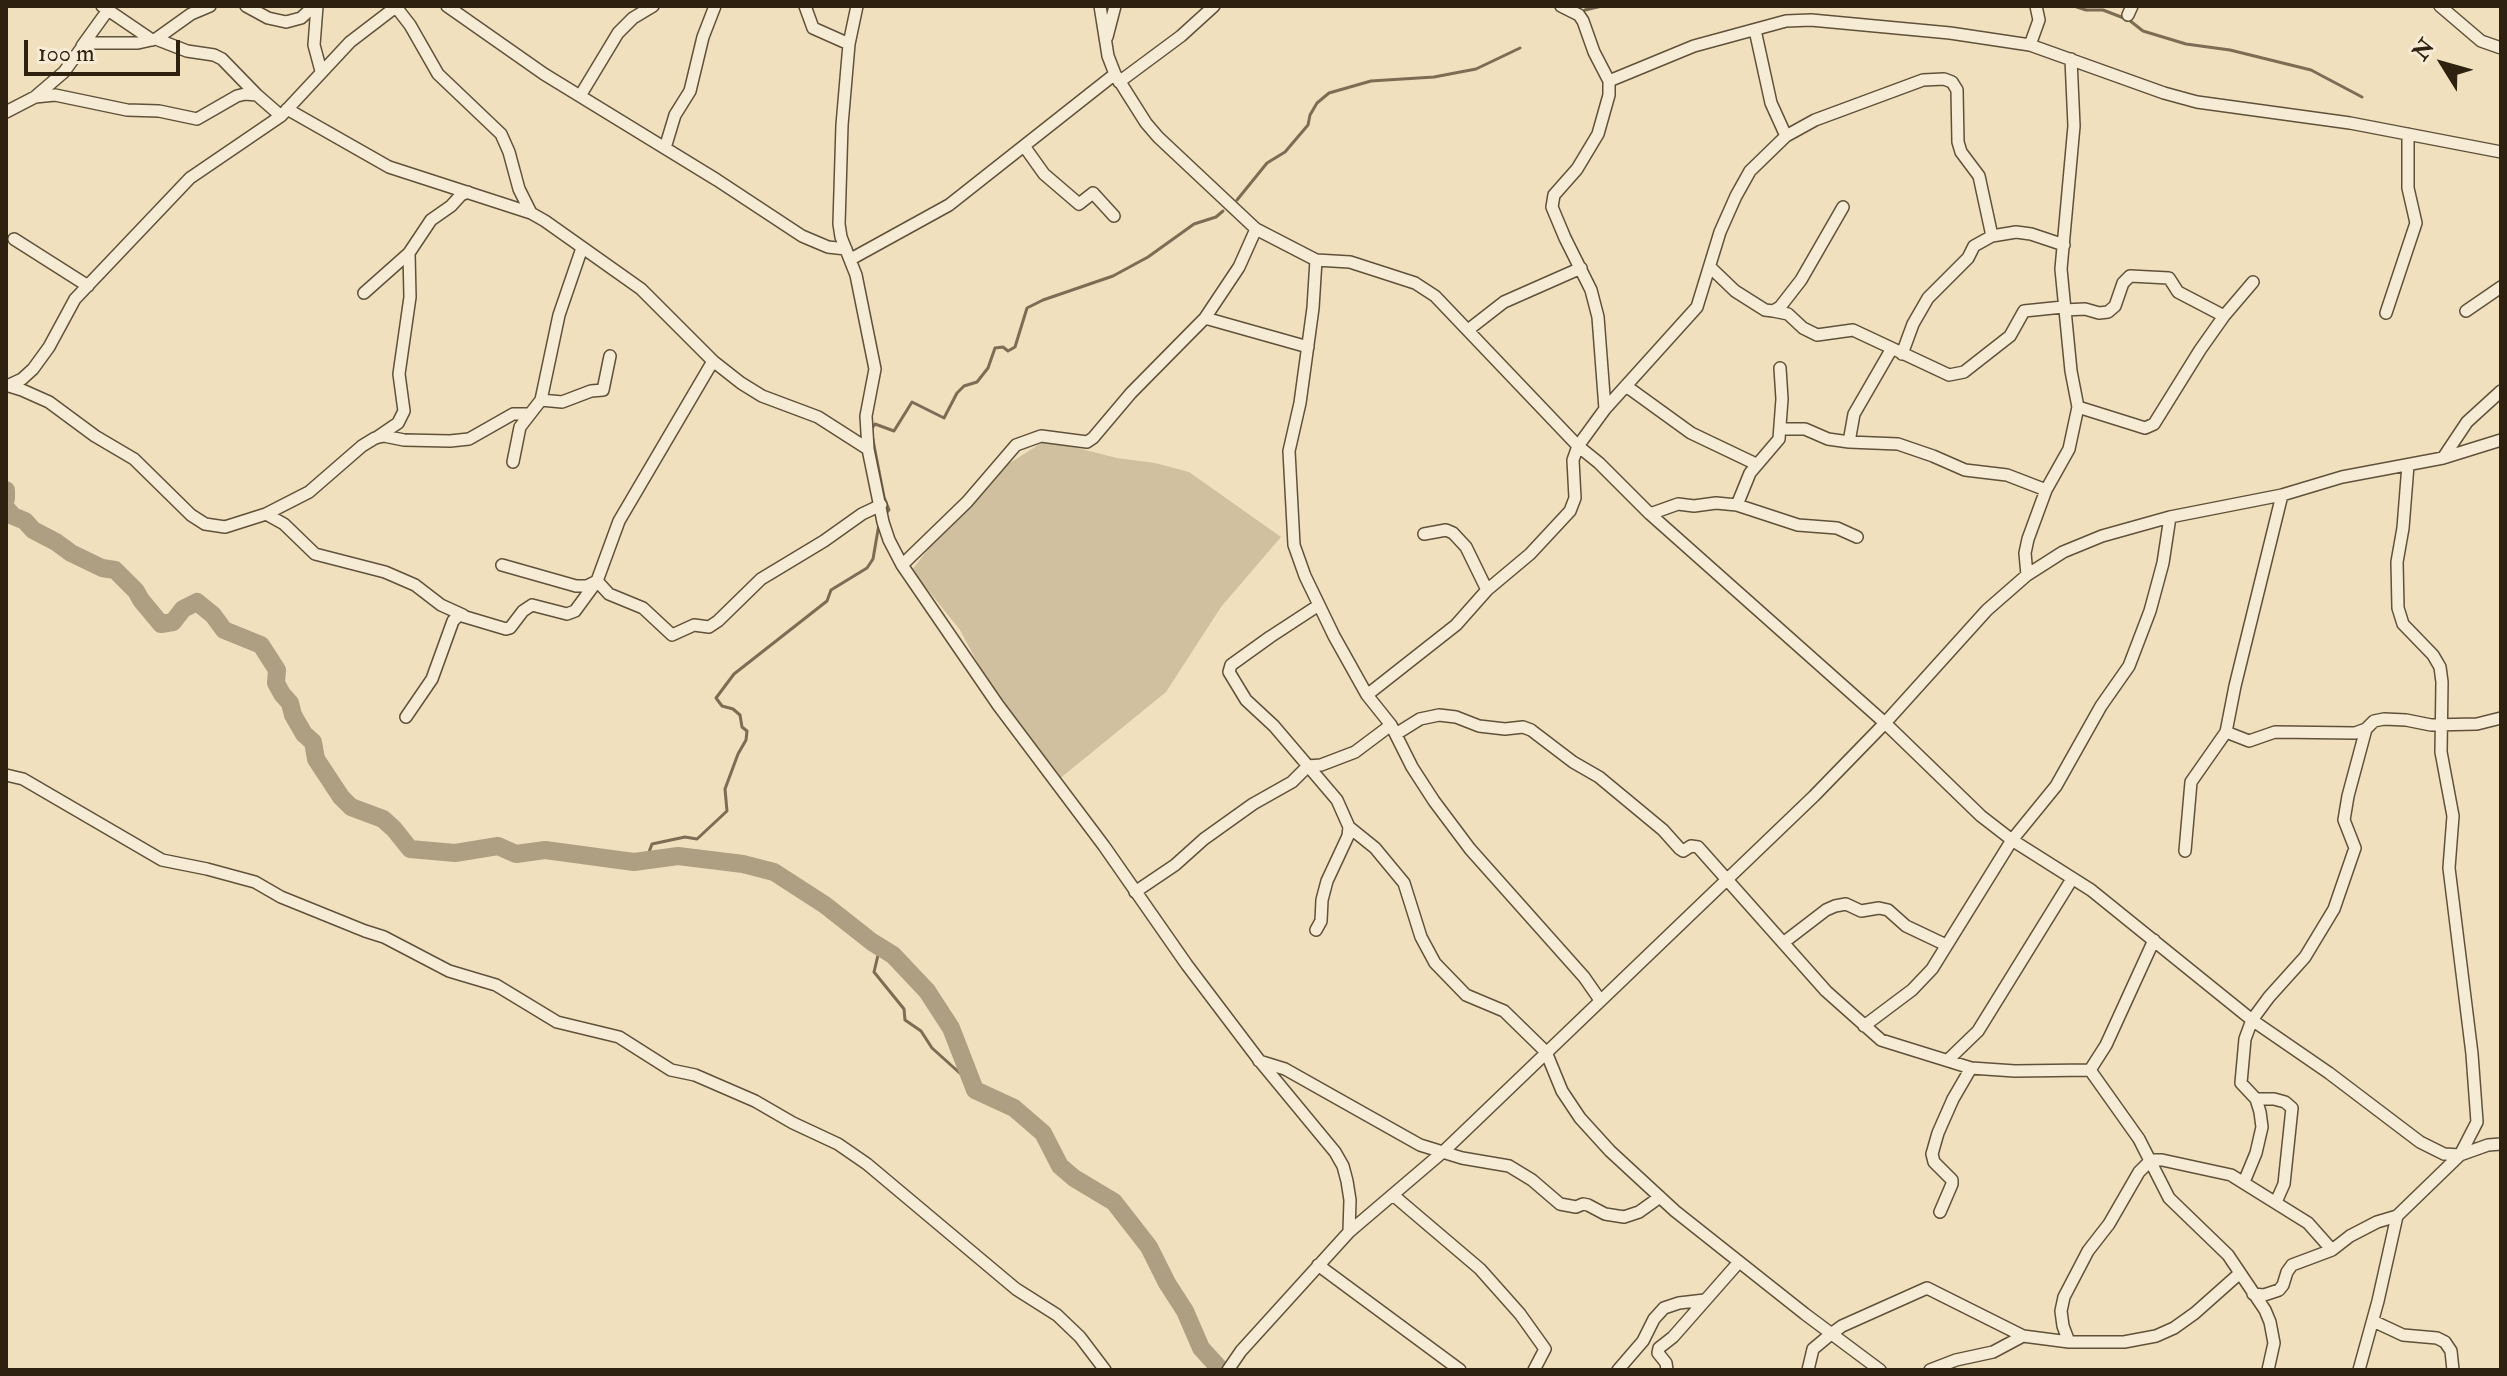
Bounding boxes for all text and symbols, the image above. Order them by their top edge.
scale bar [28,24,184,74]
north arrow [2403,24,2483,104]
text: N [2407,33,2441,66]
text: 100 m [38,38,95,69]

